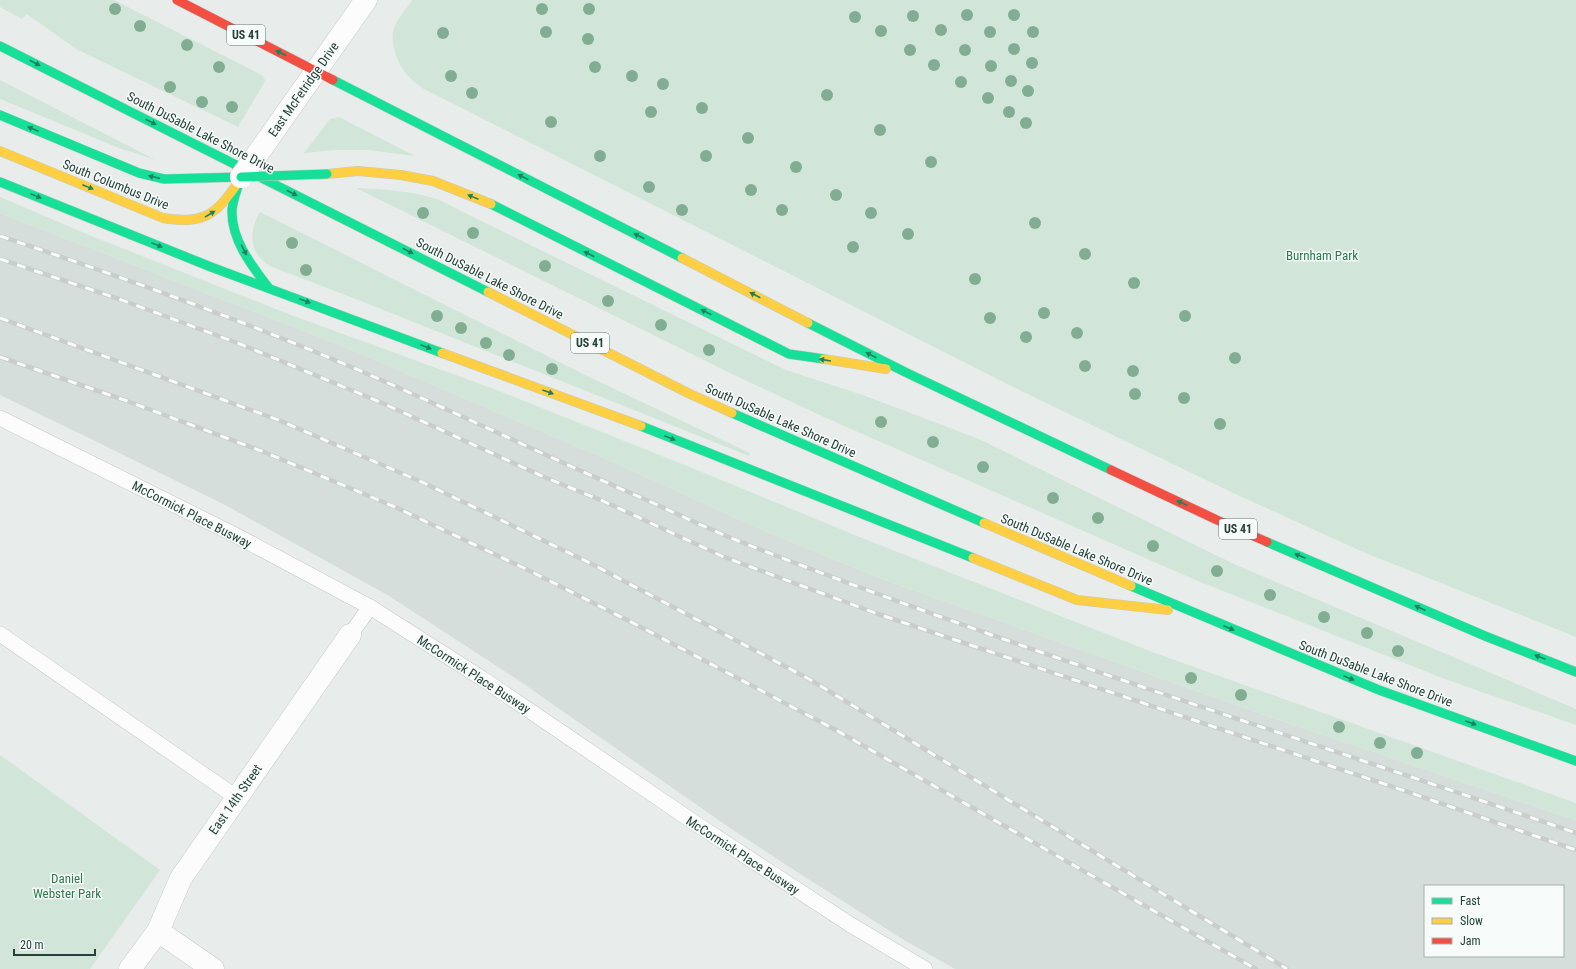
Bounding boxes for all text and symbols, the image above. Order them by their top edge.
road number: US 41 [227,25,265,45]
street label: East McFetridge Drive [265,39,342,140]
one-way arrow [275,50,287,56]
one-way arrow [29,60,41,66]
street label: South DuSable Lake Shore Drive [125,89,277,176]
one-way arrow [145,118,157,125]
one-way arrow [28,126,39,132]
street label: South Columbus Drive [61,156,171,213]
one-way arrow [148,173,160,179]
one-way arrow [518,174,529,180]
one-way arrow [82,185,94,191]
one-way arrow [286,190,298,196]
one-way arrow [31,193,42,199]
one-way arrow [466,194,478,200]
one-way arrow [204,210,216,217]
one-way arrow [633,233,645,239]
street label: South DuSable Lake Shore Drive [414,235,566,322]
one-way arrow [151,242,163,248]
one-way arrow [240,244,247,256]
one-way arrow [402,248,414,254]
park label: Burnham Park [1286,248,1358,263]
one-way arrow [584,251,595,257]
one-way arrow [749,292,761,299]
one-way arrow [299,299,311,305]
one-way arrow [700,309,711,316]
road number: US 41 [571,333,609,353]
one-way arrow [421,344,433,350]
one-way arrow [865,351,876,358]
one-way arrow [819,357,831,363]
street label: South DuSable Lake Shore Drive [703,380,858,461]
one-way arrow [543,390,555,396]
one-way arrow [665,435,677,441]
street label: McCormick Place Busway [130,478,255,551]
one-way arrow [1176,500,1187,506]
street label: South DuSable Lake Shore Drive [999,511,1155,588]
road number: US 41 [1219,519,1257,539]
one-way arrow [1294,552,1306,558]
one-way arrow [1413,604,1425,610]
one-way arrow [1224,626,1236,632]
street label: McCormick Place Busway [414,632,534,717]
street label: South DuSable Lake Shore Drive [1297,637,1455,710]
one-way arrow [1533,654,1545,660]
one-way arrow [1344,675,1355,681]
one-way arrow [1465,721,1477,727]
street label: East 14th Street [206,761,265,837]
street label: McCormick Place Busway [683,813,803,898]
park label: Daniel Webster Park [33,871,101,901]
legend [1424,885,1564,957]
text: Fast [1460,894,1481,908]
text: Slow [1460,914,1483,928]
scale bar [14,931,95,957]
text: Jam [1460,934,1481,948]
text: 20 m [20,938,44,952]

